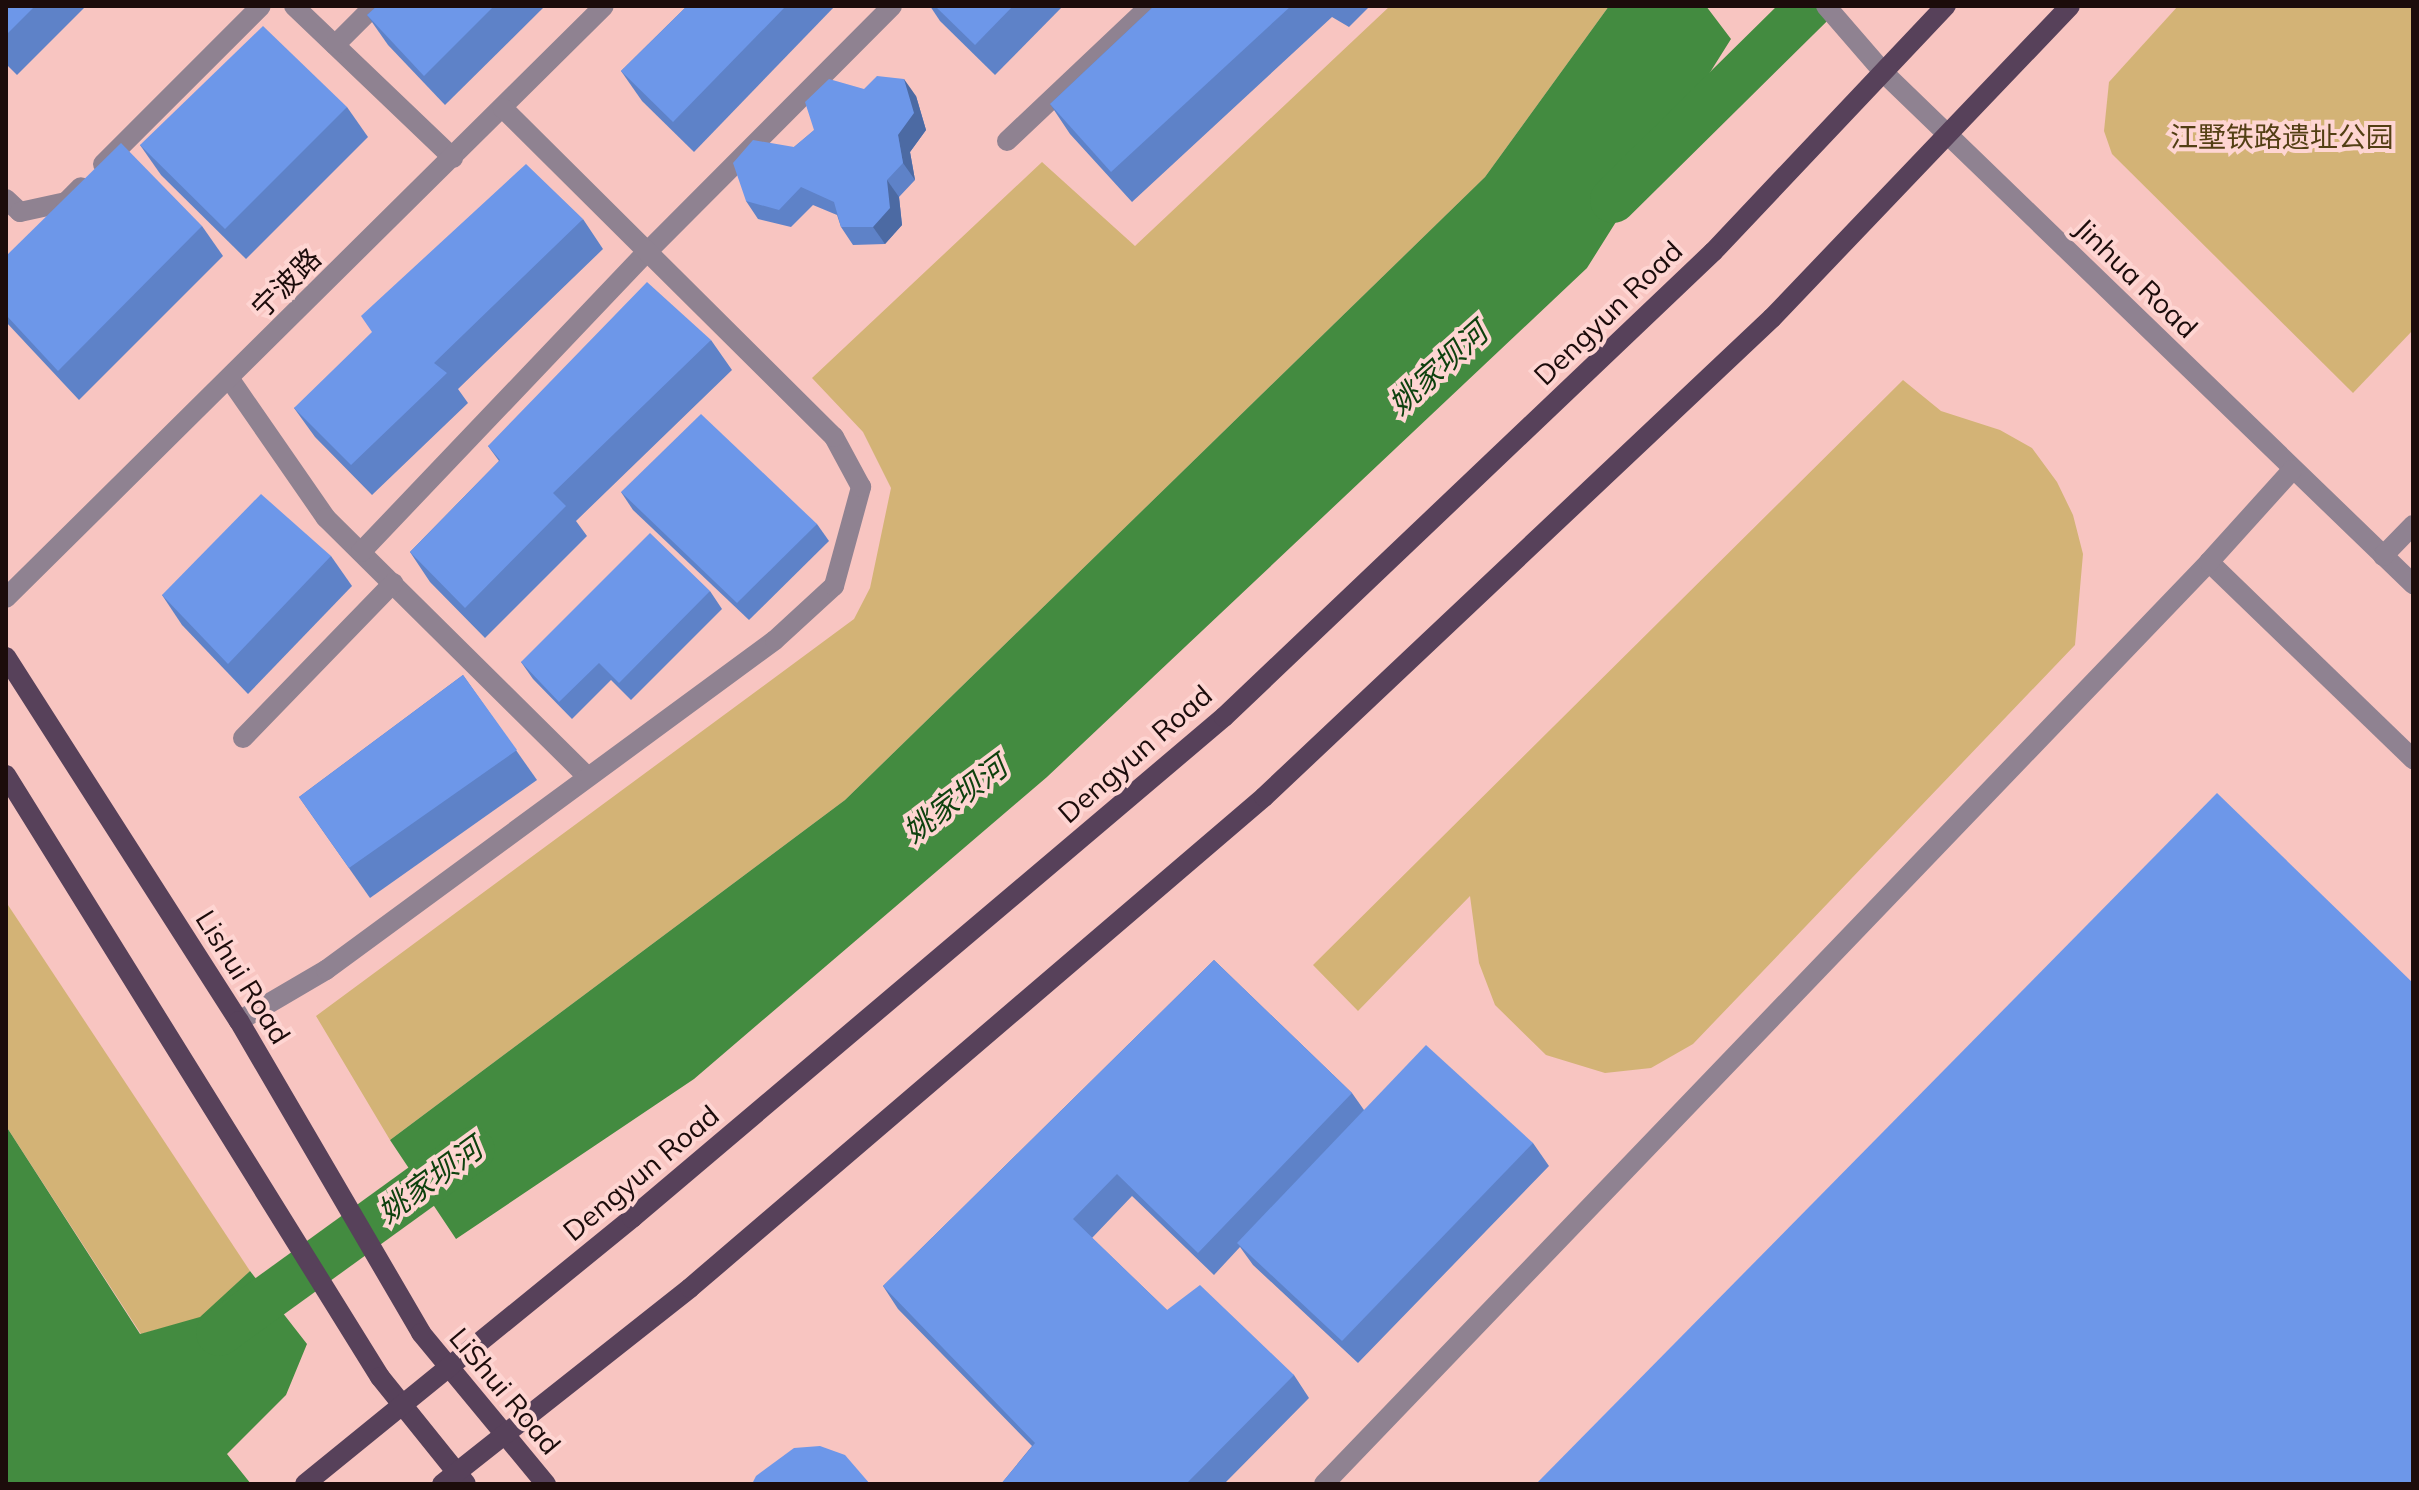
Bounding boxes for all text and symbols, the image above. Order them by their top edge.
park label: 江墅铁路遗址公园 [2170,120,2394,154]
street label: Jinhua Road [2068,211,2204,345]
street label: Dengyun Road [1527,234,1689,392]
street label: 宁波路 [244,241,328,325]
water label: 姚家坝河 [1381,314,1495,422]
street label: Dengyun Road [1051,678,1219,830]
water label: 姚家坝河 [896,749,1014,849]
street label: Lishui Road [189,904,297,1050]
street label: Dengyun Road [556,1098,726,1248]
water label: 姚家坝河 [371,1130,489,1230]
street label: LiShui Road [442,1321,568,1461]

